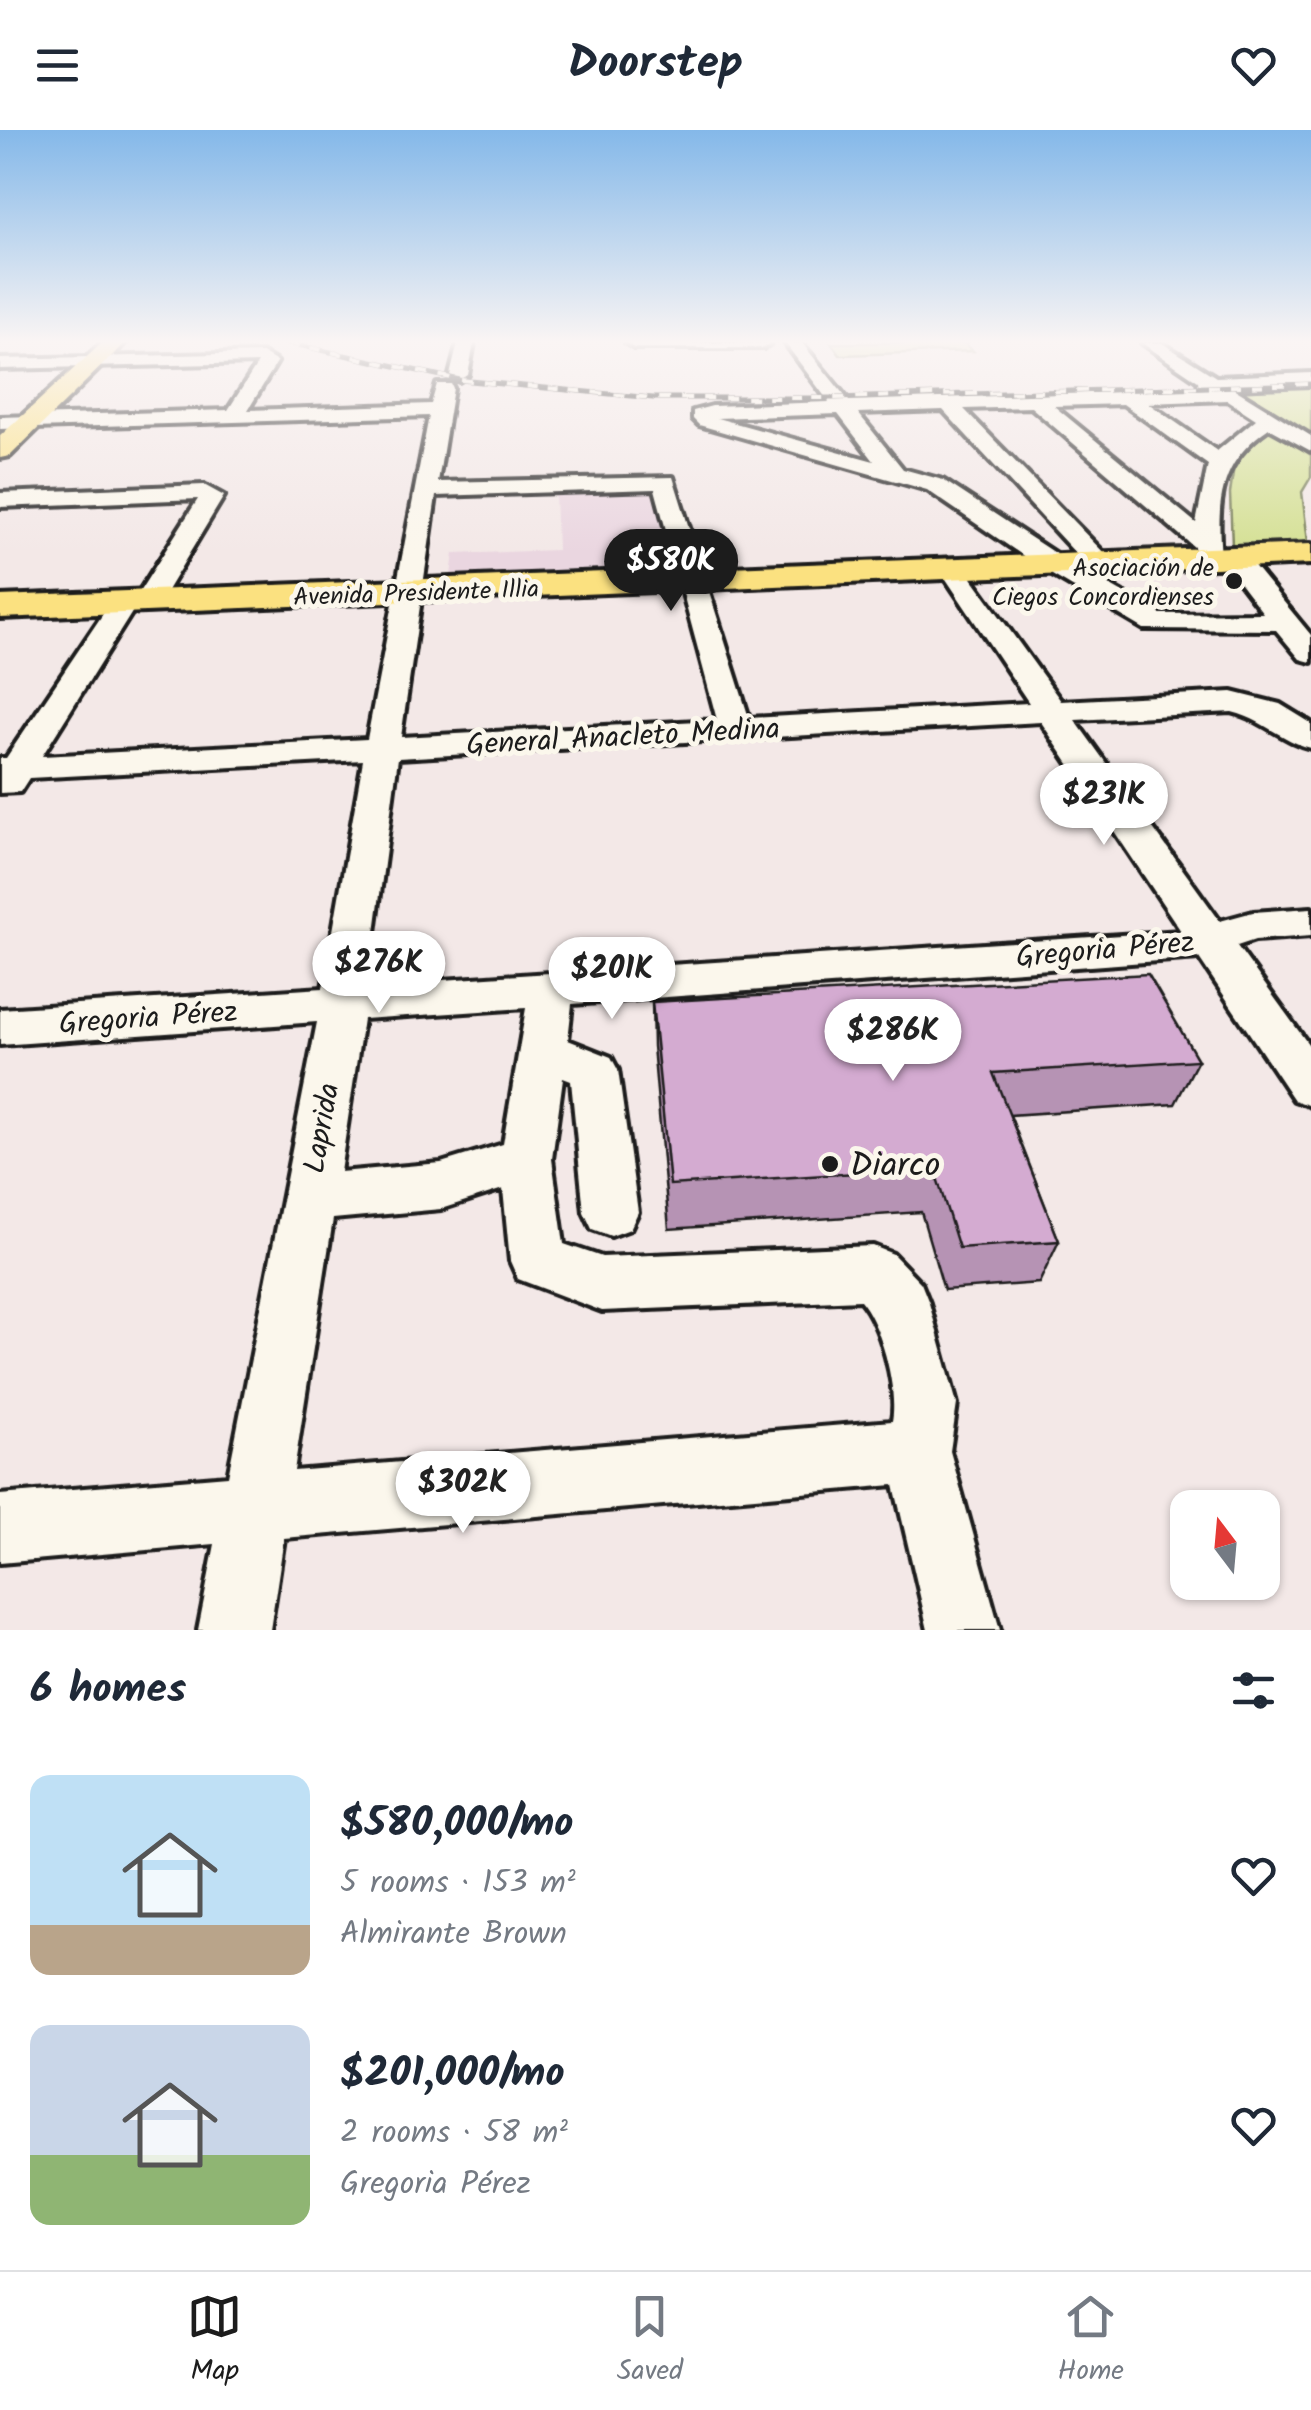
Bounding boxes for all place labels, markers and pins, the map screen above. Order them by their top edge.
pin: $580K [601,529,741,614]
place label: Asociación de Ciegos Concordienses [992,549,1214,618]
marker: Asociación de Ciegos Concordienses [1223,570,1245,592]
pin: $231K [1034,763,1174,848]
pin: $276K [309,931,449,1016]
pin: $201K [542,937,682,1022]
pin: $286K [823,999,963,1084]
place label: Diarco [850,1139,940,1195]
marker: Diarco [819,1153,841,1175]
pin: $302K [393,1451,533,1536]

